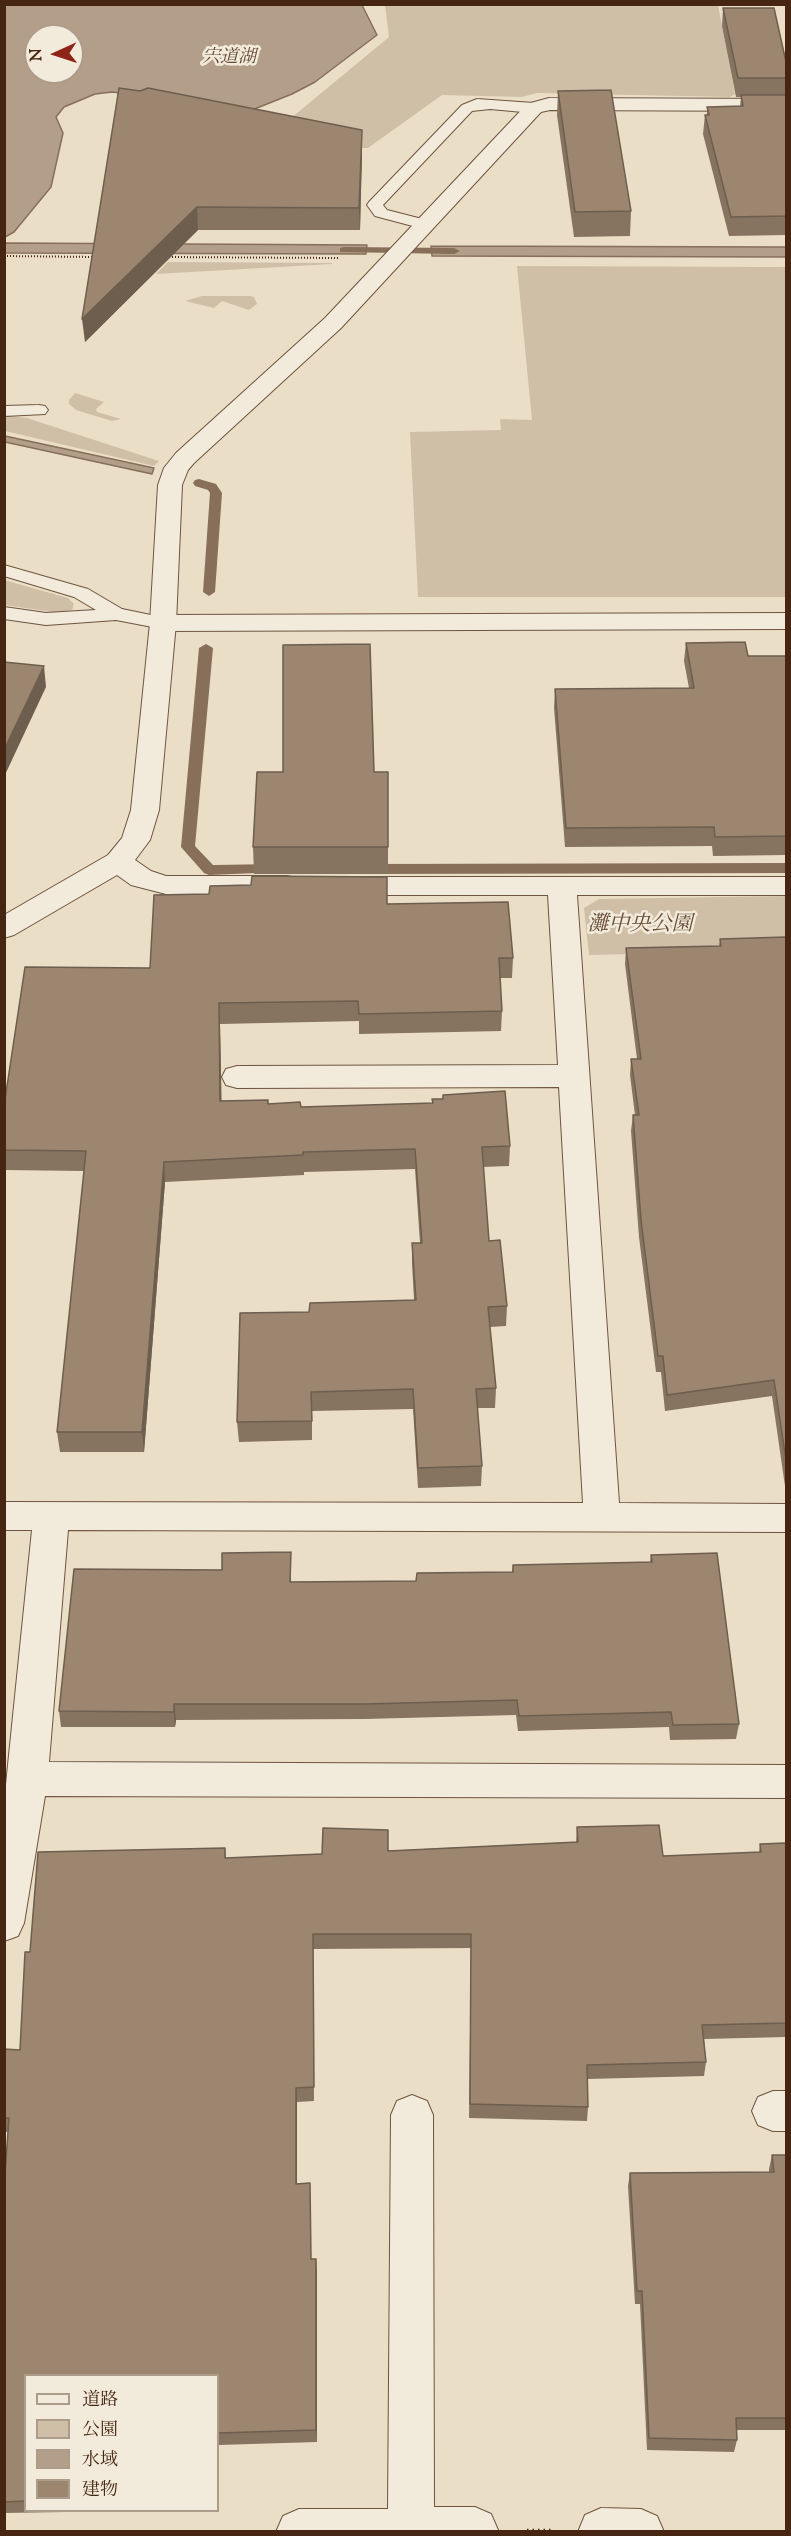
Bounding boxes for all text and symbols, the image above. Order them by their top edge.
north arrow [24,24,84,84]
text: N [26,48,49,62]
water label: 宍道湖 [202,48,256,70]
park label: 灘中央公園 [588,913,692,939]
legend [24,2374,219,2512]
text: 道路 [82,2388,118,2414]
text: 公園 [82,2418,118,2444]
text: 水域 [82,2448,118,2474]
text: 建物 [82,2478,118,2504]

